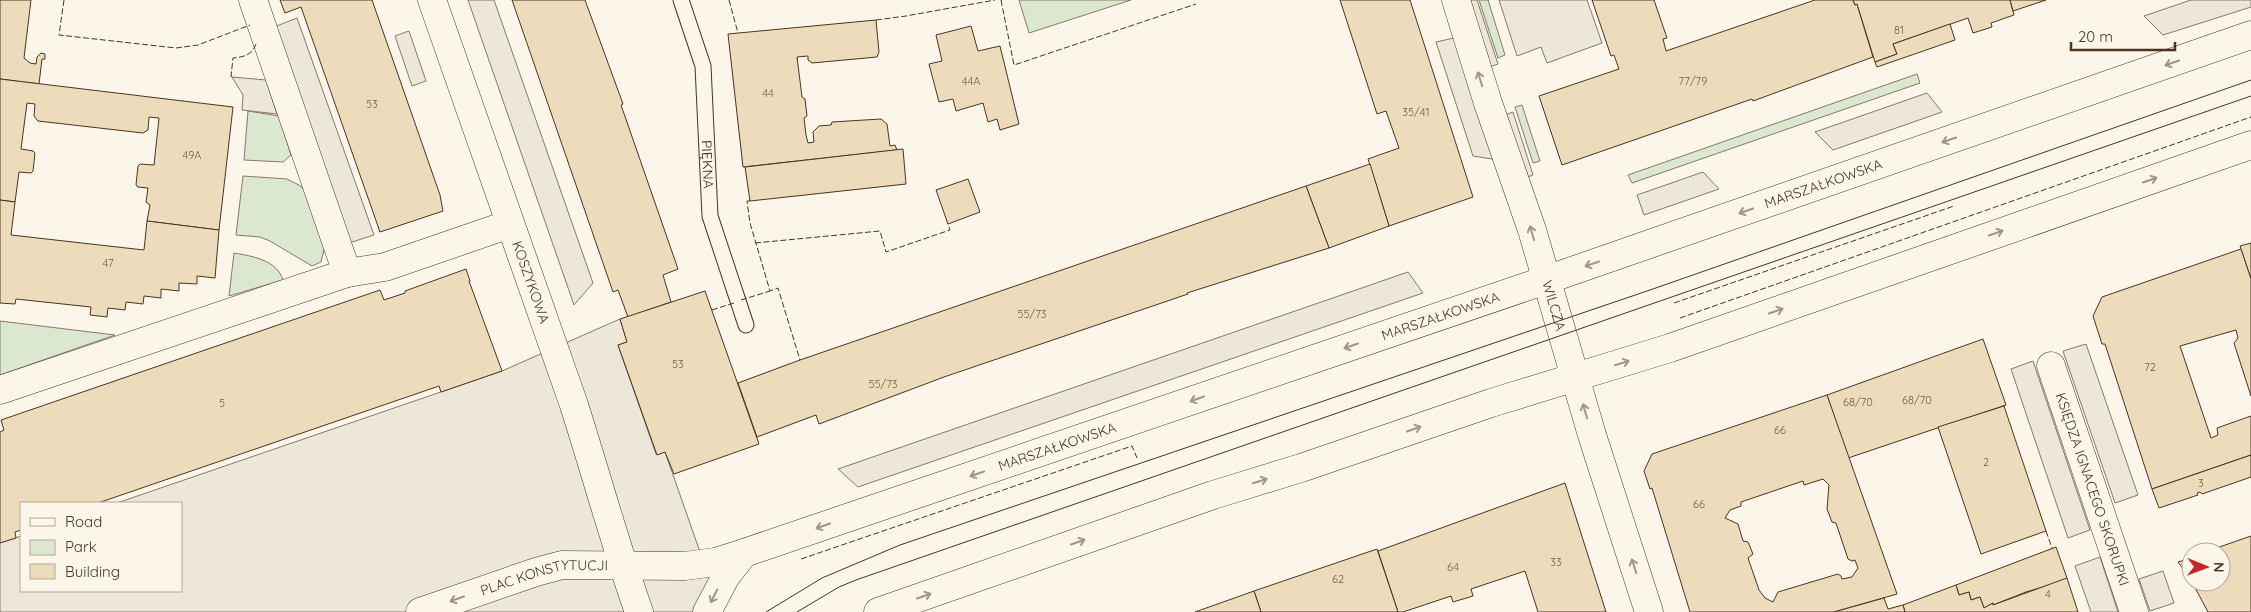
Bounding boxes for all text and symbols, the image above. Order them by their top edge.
scale bar [2071,20,2175,52]
house number: 81 [1894,23,1904,37]
text: 20 m [2078,27,2113,46]
one-way arrow [2165,59,2180,68]
one-way arrow [1475,71,1485,87]
house number: 44A [962,74,980,88]
house number: 77/79 [1679,74,1707,88]
house number: 44 [762,86,774,100]
house number: 53 [366,97,378,111]
house number: 35/41 [1402,105,1430,119]
one-way arrow [1941,136,1957,145]
street label: PIĘKNA [697,140,718,189]
house number: 49A [183,148,201,162]
street label: MARSZAŁKOWSKA [1762,155,1885,212]
one-way arrow [2142,175,2157,184]
one-way arrow [1738,207,1754,216]
one-way arrow [1527,225,1537,241]
one-way arrow [1988,228,2004,238]
street label: KOSZYKOWA [508,238,554,326]
house number: 47 [102,256,114,270]
one-way arrow [1585,260,1600,269]
street label: WILCZA [1538,278,1570,333]
street label: MARSZAŁKOWSKA [1379,287,1502,344]
one-way arrow [1767,305,1783,315]
house number: 55/73 [1017,307,1047,321]
one-way arrow [1344,342,1359,351]
house number: 53 [672,357,684,371]
one-way arrow [1613,358,1629,367]
house number: 72 [2144,360,2156,374]
house number: 55/73 [868,377,898,391]
street label: KSIĘDZA IGNACEGO SKORUPKI [2052,390,2133,588]
house number: 68/70 [1902,393,1932,407]
one-way arrow [1190,394,1206,404]
house number: 68/70 [1843,395,1873,409]
house number: 5 [219,396,225,410]
one-way arrow [1579,403,1589,419]
street label: MARSZAŁKOWSKA [996,418,1118,475]
house number: 66 [1774,423,1786,437]
one-way arrow [1406,424,1422,434]
house number: 2 [1983,455,1989,469]
one-way arrow [970,469,986,479]
one-way arrow [1252,476,1267,485]
house number: 3 [2198,476,2204,490]
house number: 66 [1693,497,1705,511]
legend [20,502,182,592]
text: Road [65,512,102,531]
one-way arrow [816,522,832,531]
text: Park [65,537,97,556]
one-way arrow [1069,537,1085,547]
north arrow [2181,542,2231,592]
house number: 33 [1550,555,1562,569]
street label: PLAC KONSTYTUCJI [478,556,608,600]
one-way arrow [1628,558,1638,574]
house number: 64 [1447,560,1459,574]
text: Building [65,562,120,581]
text: N [2210,562,2228,573]
house number: 62 [1332,572,1344,586]
house number: 4 [2045,587,2051,601]
one-way arrow [709,589,719,604]
one-way arrow [916,591,932,600]
one-way arrow [450,595,465,604]

